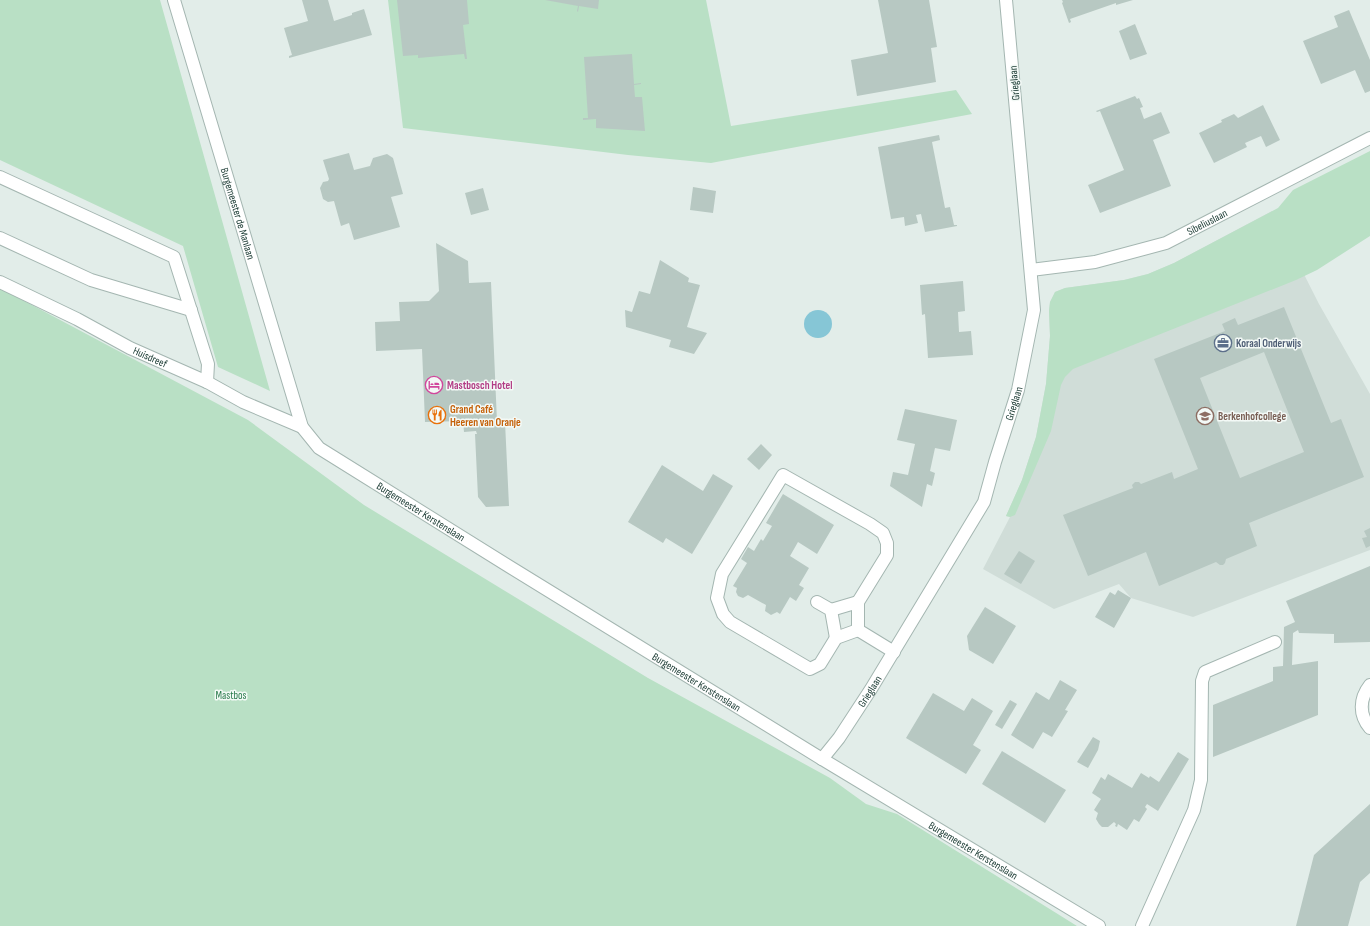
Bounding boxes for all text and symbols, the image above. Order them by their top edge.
street label: Grieglaan [1006,65,1022,101]
street label: Burgemeester de Manlaan [218,166,258,262]
street label: Sibeliuslaan [1185,206,1230,238]
office icon: Koraal Onderwijs [1213,333,1233,353]
place label: Koraal Onderwijs [1236,337,1301,350]
street label: Huisdreef [131,344,170,371]
hotel icon: Mastbosch Hotel [424,375,444,395]
place label: Mastbosch Hotel [447,379,513,392]
street label: Grieglaan [1003,385,1026,422]
place label: Grand Café Heeren van Oranje [450,403,521,429]
restaurant icon: Grand Café Heeren van Oranje [427,405,447,425]
school or university icon: Berkenhofcollege [1195,406,1215,426]
place label: Berkenhofcollege [1218,410,1286,423]
street label: Burgemeester Kerstenslaan [374,480,468,545]
street label: Burgemeester Kerstenslaan [650,650,743,715]
street label: Grieglaan [855,673,885,710]
park label: Mastbos [215,689,247,702]
street label: Burgemeester Kerstenslaan [926,819,1020,883]

